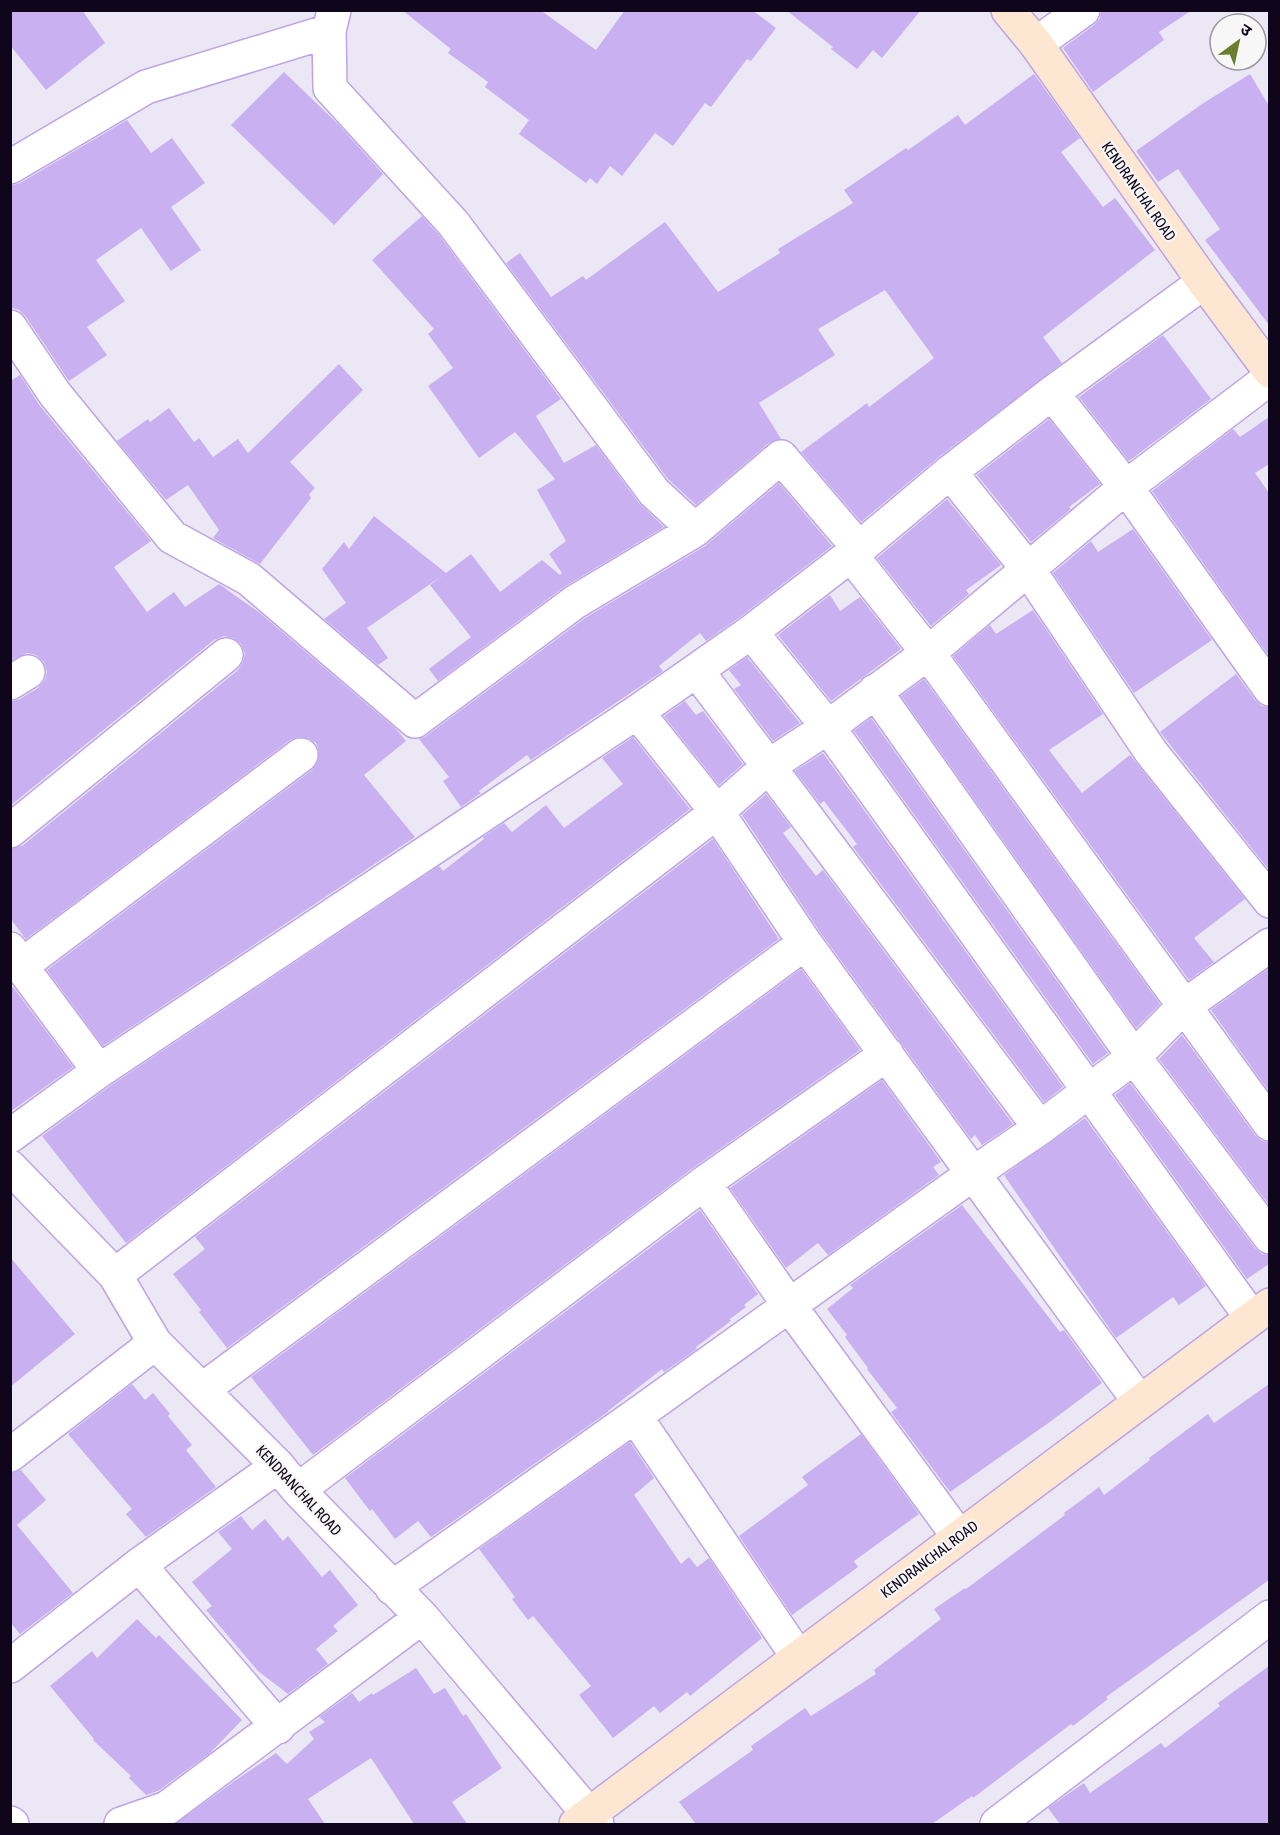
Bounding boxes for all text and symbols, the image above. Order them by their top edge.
north arrow [1208,12,1268,72]
text: उ [1237,19,1256,40]
street label: KENDRANCHAL ROAD [1098,138,1180,244]
street label: KENDRANCHAL ROAD [253,1441,345,1539]
street label: KENDRANCHAL ROAD [877,1517,981,1601]

